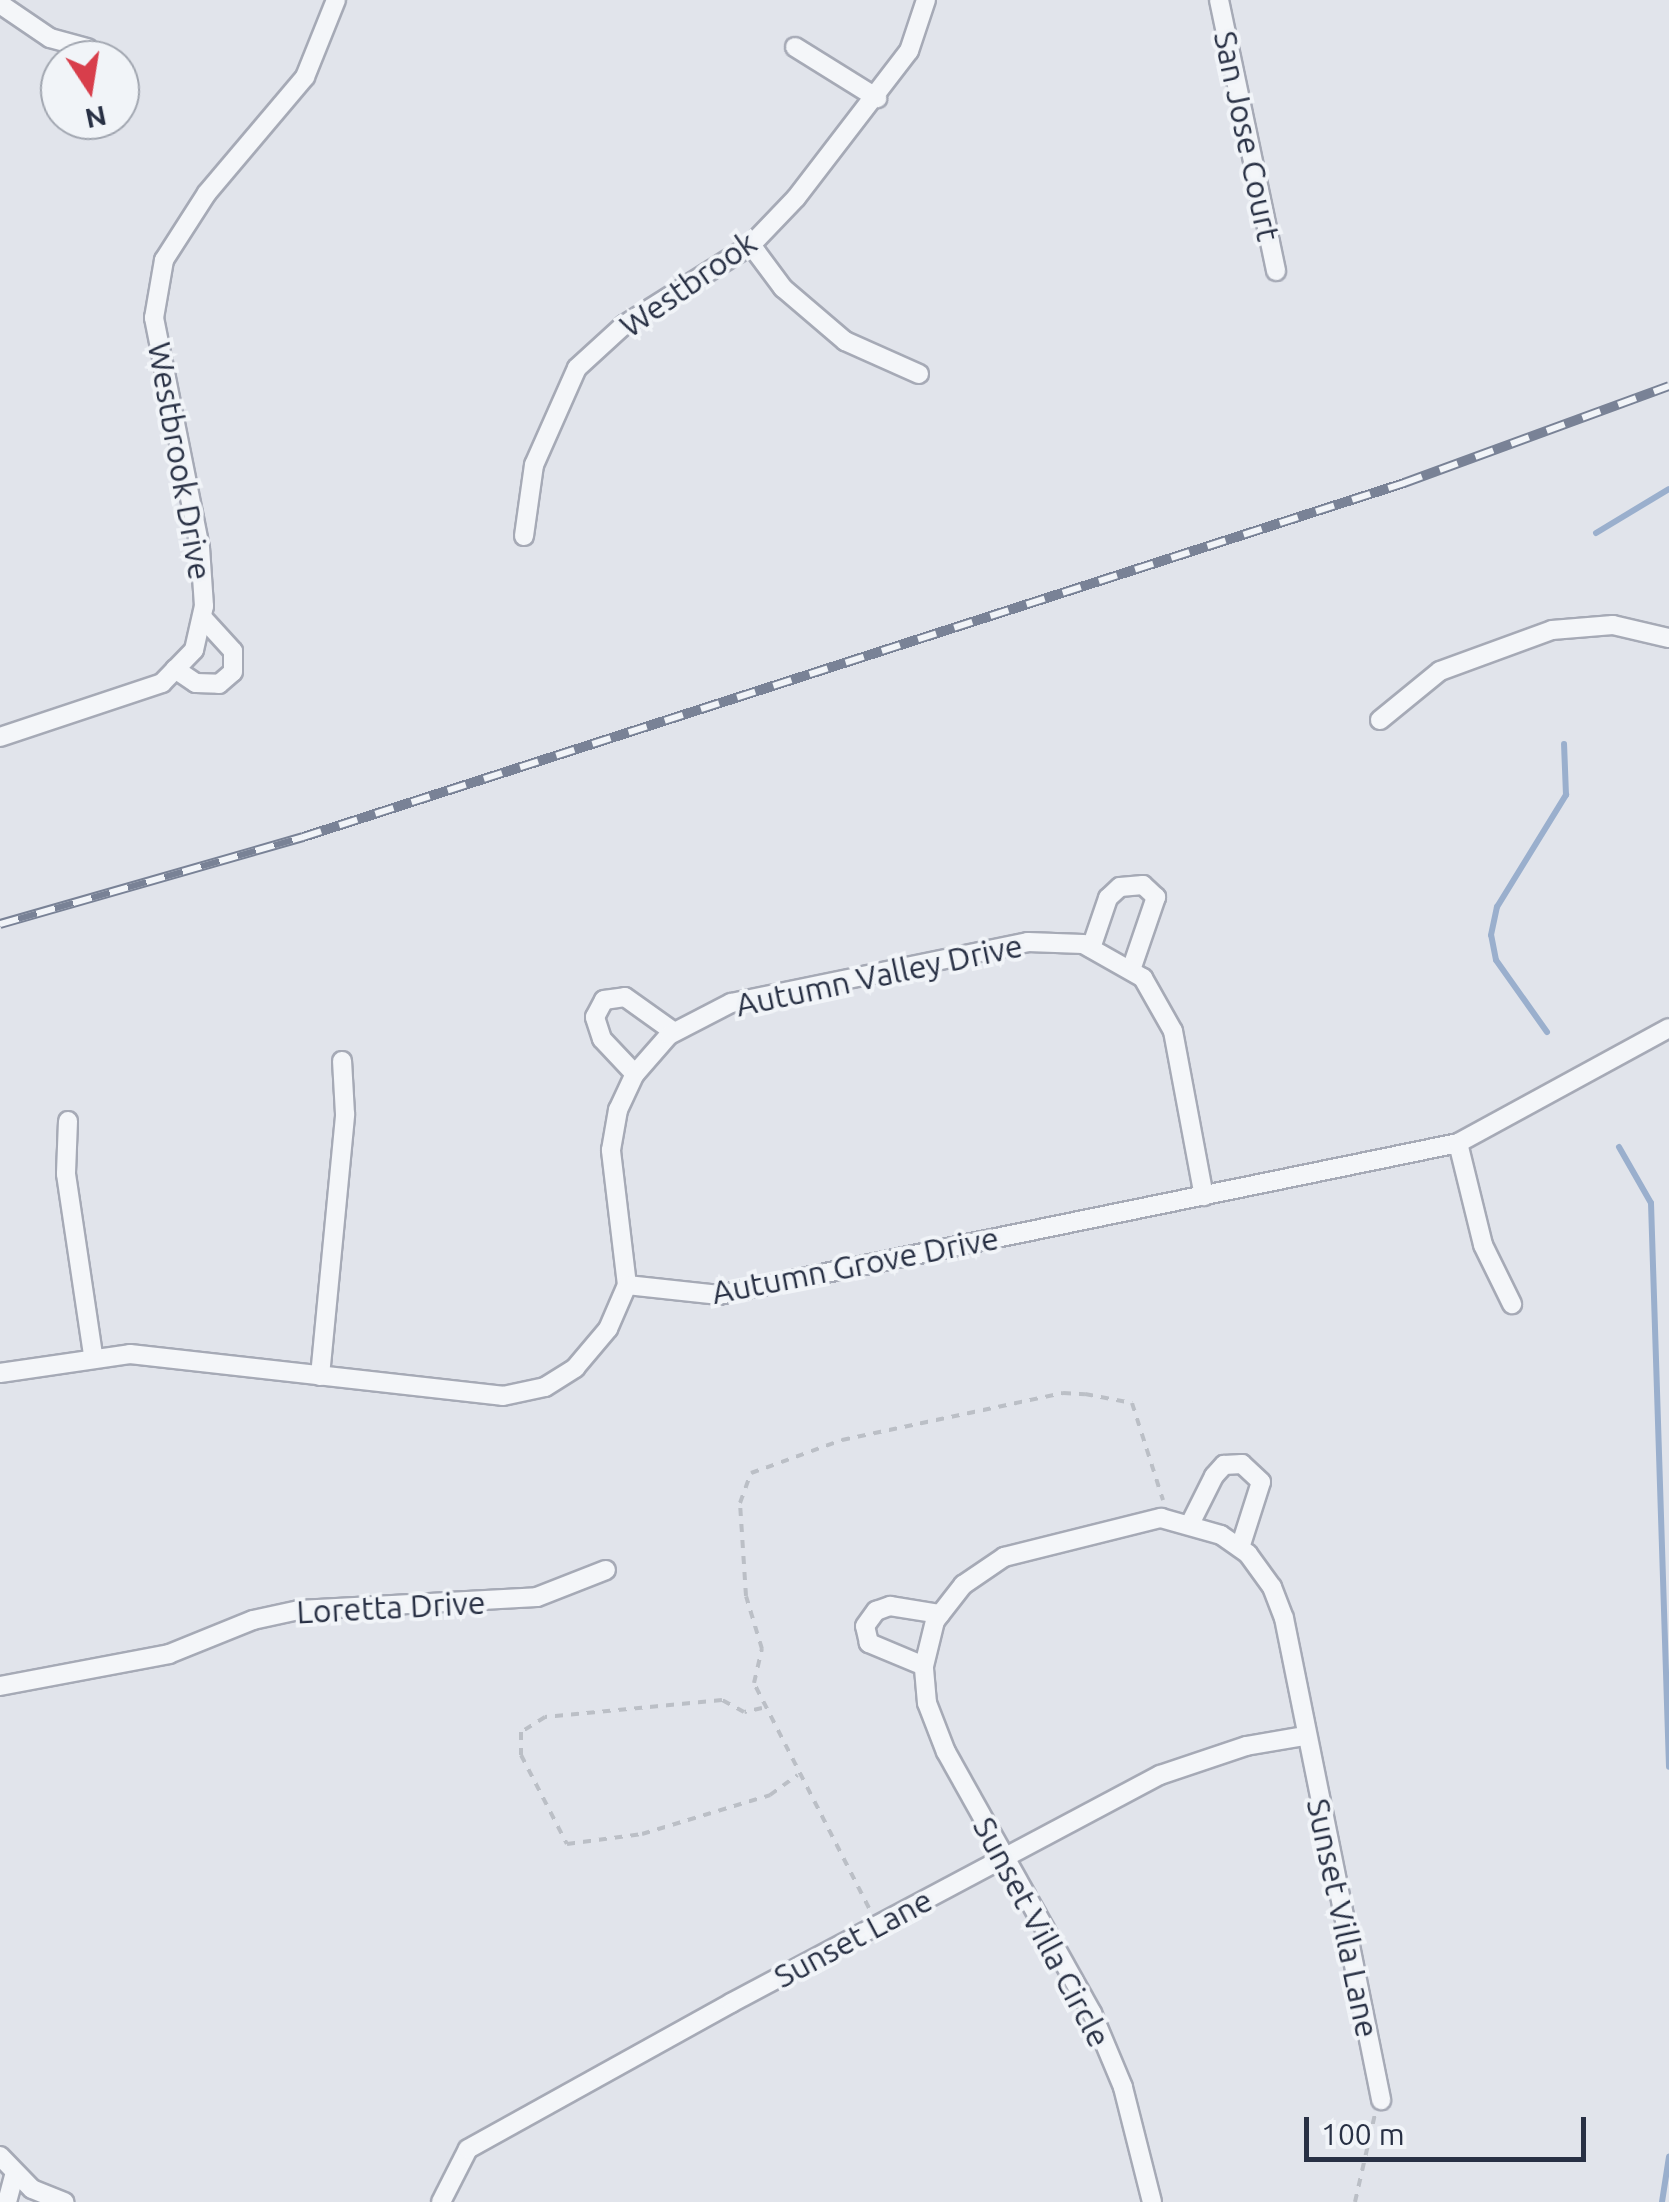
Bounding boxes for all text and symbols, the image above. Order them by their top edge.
street label: San Jose Court [1206,28,1288,244]
north arrow [40,40,140,140]
text: N [82,101,109,135]
street label: Westbrook [612,223,764,345]
street label: Westbrook Drive [140,339,220,583]
street label: Autumn Valley Drive [732,926,1026,1024]
street label: Autumn Grove Drive [708,1218,1002,1312]
street label: Loretta Drive [295,1583,487,1631]
street label: Sunset Villa Lane [1299,1795,1387,2041]
street label: Sunset Villa Circle [965,1810,1119,2054]
street label: Sunset Lane [767,1880,939,1996]
scale bar [1309,2097,1592,2159]
text: 100 m [1321,2117,1405,2151]

